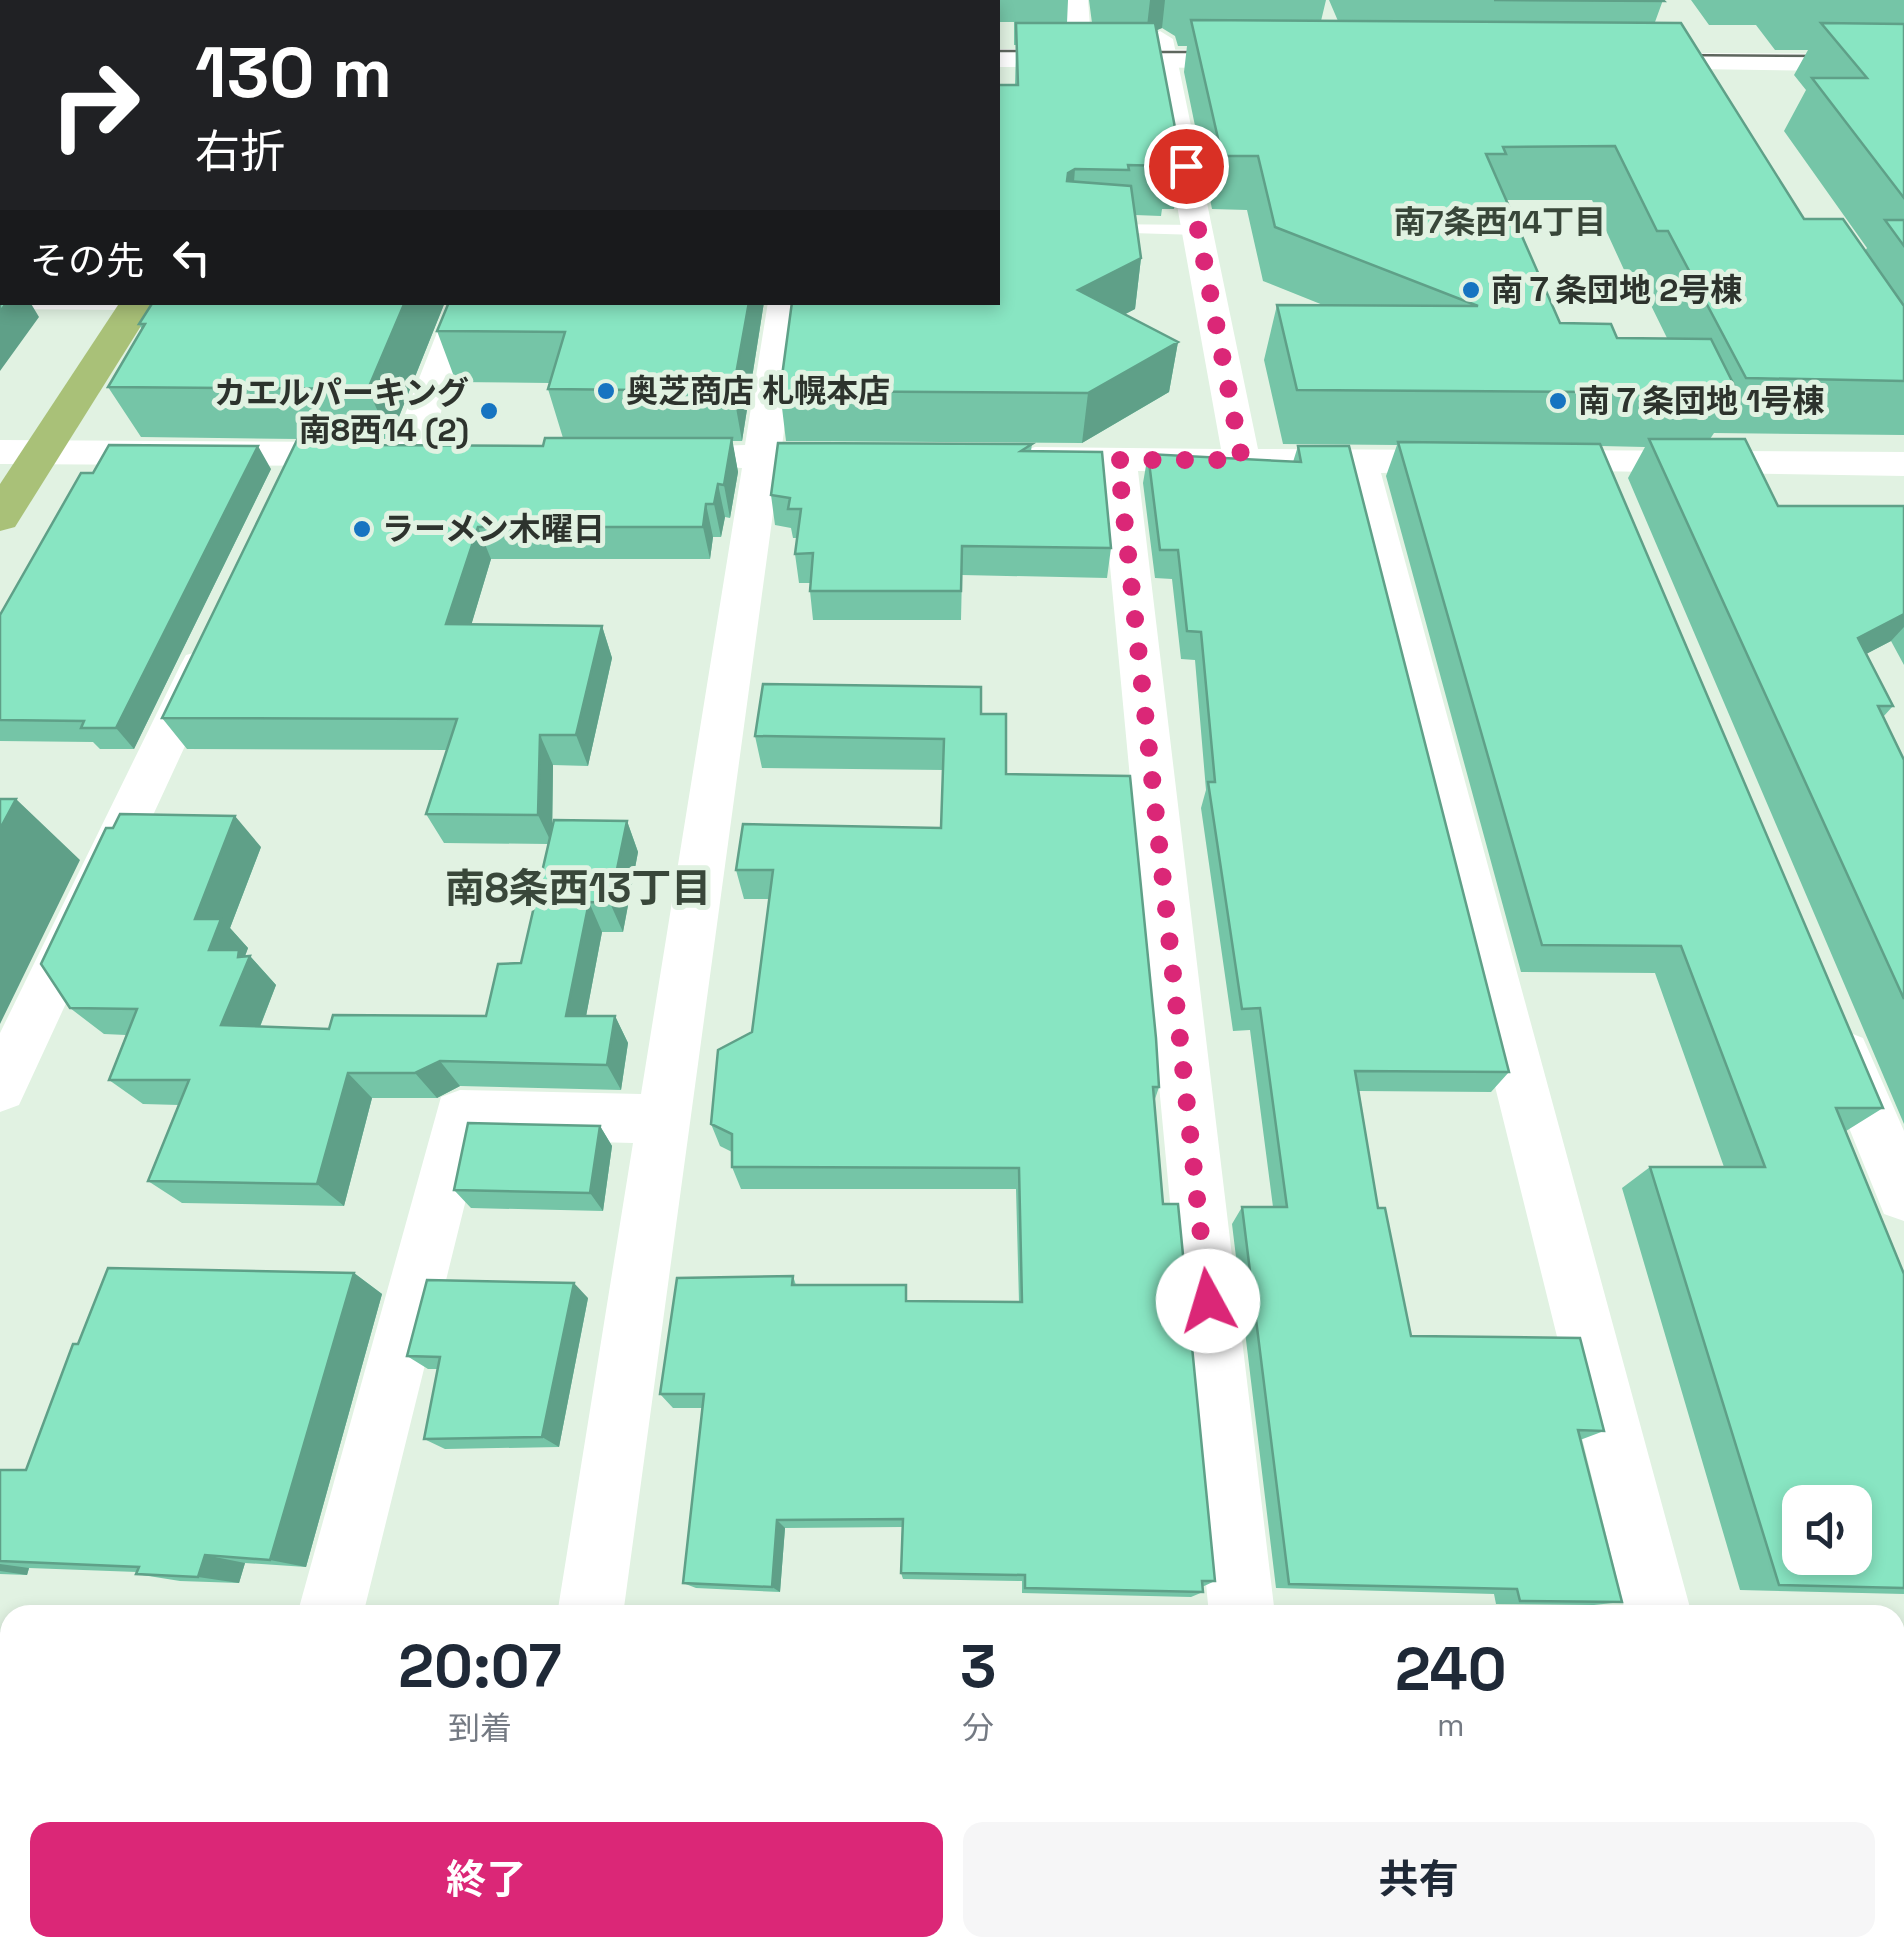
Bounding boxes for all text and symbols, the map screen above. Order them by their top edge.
text: 130 m [195,28,392,117]
icon: right [30,40,160,170]
text: 右折 [195,123,285,180]
pin [1144,124,1229,209]
icon: arrive [1159,139,1214,194]
district label: 南7条西14丁目 [1394,202,1606,242]
icon: left [164,230,219,285]
text: その先 [30,237,144,285]
place label: 南７条団地 2号棟 [1491,270,1742,310]
marker: 南７条団地 2号棟 [1460,279,1482,301]
place label: 奥芝商店 札幌本店 [626,371,890,411]
place label: カエルパーキング 南8西14 (2) [214,373,469,450]
marker: 奥芝商店 札幌本店 [595,380,617,402]
place label: 南７条団地 1号棟 [1578,381,1825,421]
marker: 南７条団地 1号棟 [1547,390,1569,412]
marker: カエルパーキング 南8西14 (2) [478,400,500,422]
place label: ラーメン木曜日 [382,509,605,549]
marker: ラーメン木曜日 [351,518,373,540]
district label: 南8条西13丁目 [445,863,711,914]
position arrow [1156,1249,1260,1353]
map controls [1782,1485,1872,1575]
button: sound [1782,1485,1872,1575]
text: 20:07 [398,1628,562,1705]
text: 3 [960,1628,997,1705]
text: 240 [1395,1631,1507,1708]
text: m [1437,1705,1465,1745]
text: 到着 [448,1708,512,1748]
text: 分 [962,1708,994,1748]
button: 終了 [30,1822,943,1937]
button: 共有 [963,1822,1875,1937]

